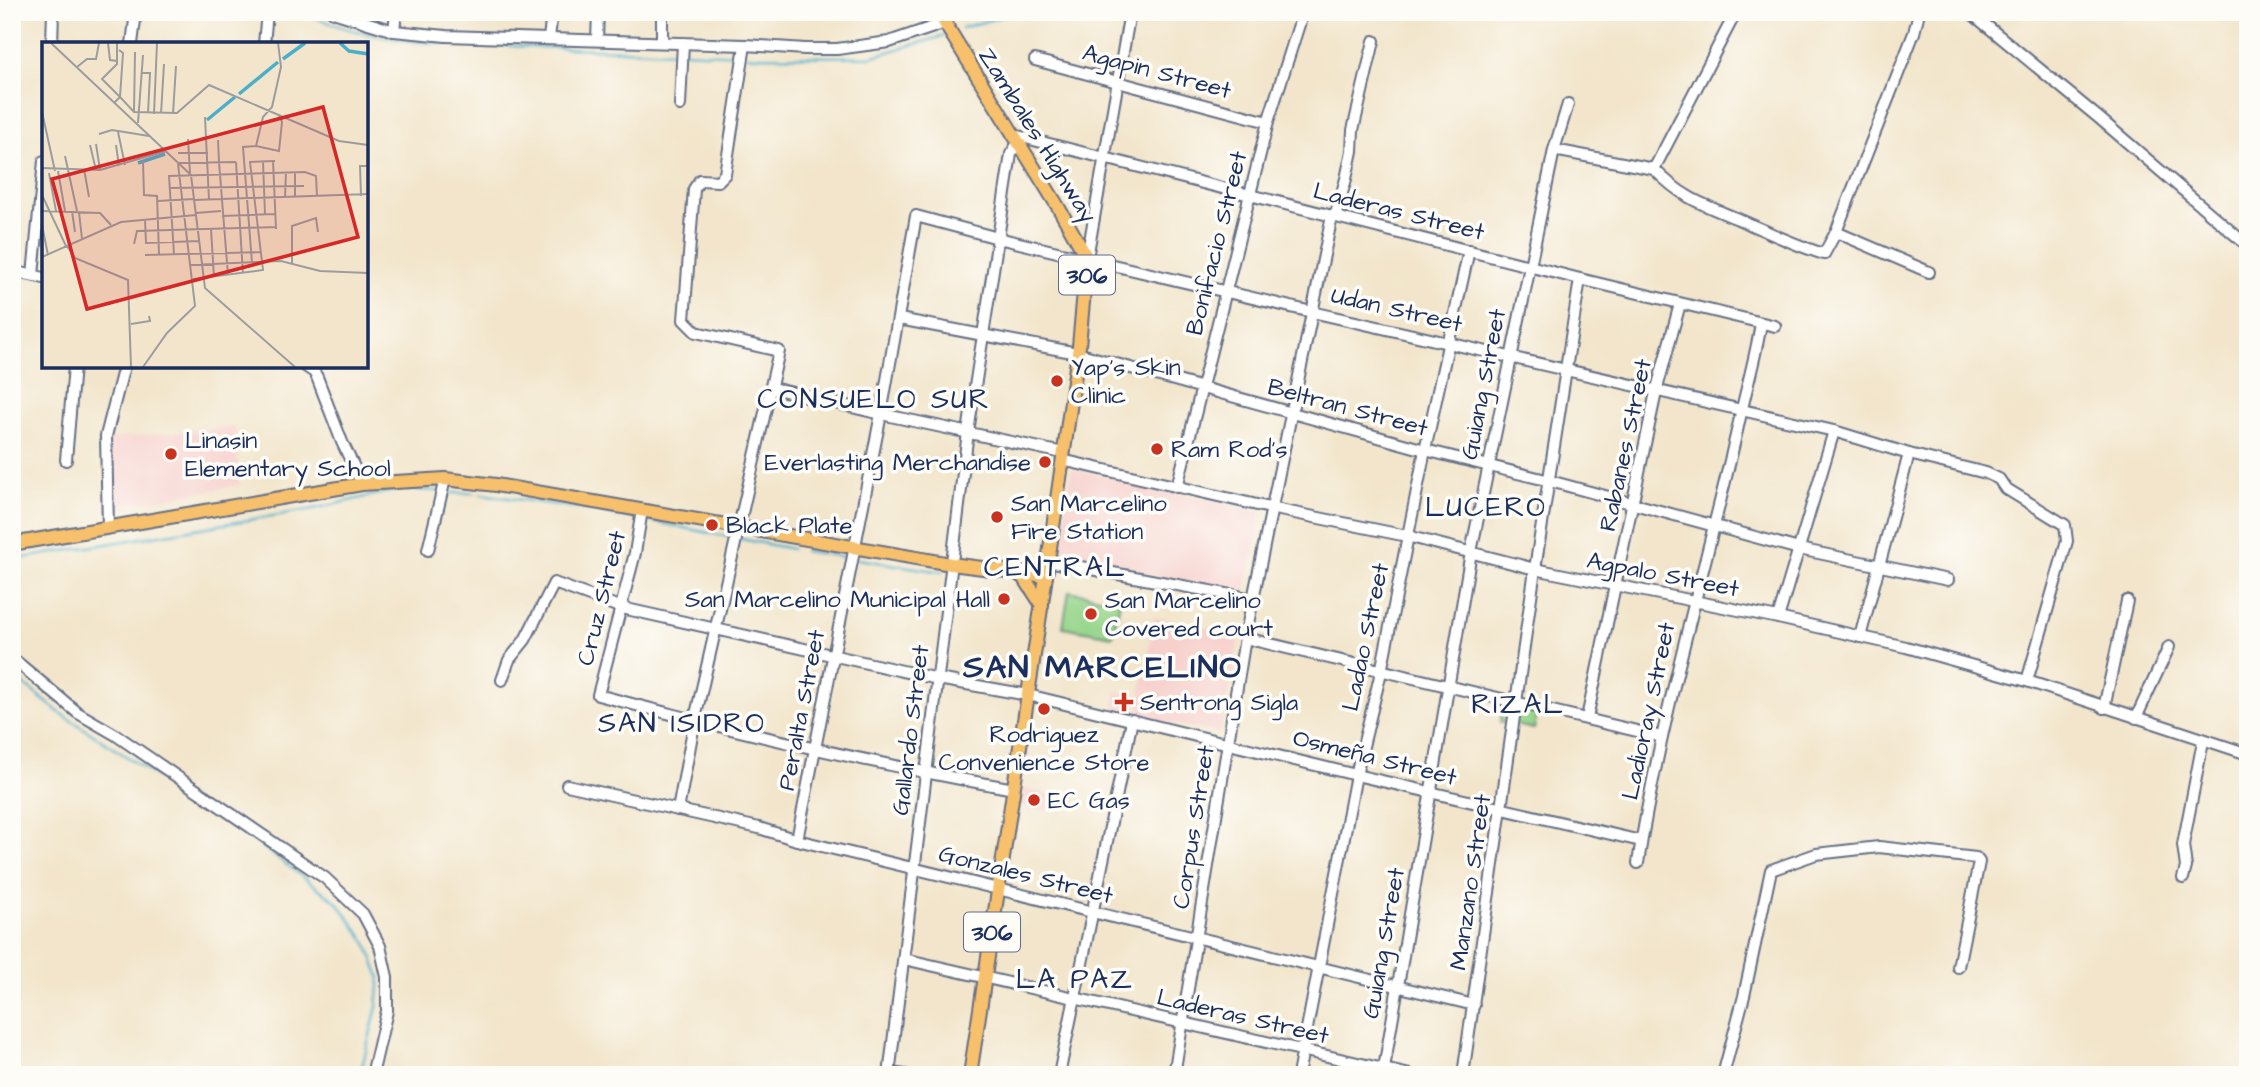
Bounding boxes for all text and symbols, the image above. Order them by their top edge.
street label: Agapin Street [1078,36,1235,109]
street label: Zambales Highway [969,41,1105,230]
inset map [42,42,368,368]
street label: Bonifacio Street [1178,147,1256,339]
street label: Laderas Street [1310,174,1488,250]
road number: 306 [1059,256,1115,294]
street label: Udan Street [1328,278,1466,342]
street label: Guiang Street [1453,306,1516,463]
place label: Yap's Skin Clinic [1071,351,1181,413]
street label: Rabanes Street [1591,355,1661,535]
street label: Beltran Street [1264,370,1432,446]
marker: Yap's Skin Clinic [1049,373,1065,389]
district label: CONSUELO SUR [757,380,991,419]
place label: Linasin Elementary School [185,424,391,487]
place label: Ram Rod's [1171,433,1287,467]
marker: Ram Rod's [1149,441,1165,457]
marker: Linasin Elementary School [163,446,179,462]
place label: Everlasting Merchandise [764,446,1031,481]
marker: Everlasting Merchandise [1037,454,1053,470]
place label: San Marcelino Fire Station [1011,487,1167,549]
district label: LUCERO [1425,488,1547,527]
place label: Black Plate [726,509,853,543]
marker: San Marcelino Fire Station [989,509,1005,525]
marker: Black Plate [704,517,720,533]
street label: Cruz Street [569,527,635,669]
street label: Agpalo Street [1584,544,1742,607]
district label: CENTRAL [984,548,1126,587]
street label: Ladao Street [1334,560,1398,714]
place label: San Marcelino Municipal Hall [685,583,990,617]
place label: San Marcelino Covered court [1105,584,1273,646]
marker: San Marcelino Municipal Hall [996,591,1012,607]
marker: San Marcelino Covered court [1083,606,1099,622]
street label: Ladioray Street [1614,619,1685,803]
street label: Peralta Street [770,627,834,793]
street label: Gallardo Street [884,643,938,817]
district label: SAN MARCELINO [962,645,1243,690]
district label: RIZAL [1471,685,1565,724]
place label: Sentrong Sigla [1140,686,1298,721]
marker: Sentrong Sigla [1114,692,1134,712]
marker: Rodriguez Convenience Store [1036,701,1052,717]
district label: SAN ISIDRO [598,704,766,743]
place label: Rodriguez Convenience Store [938,718,1150,780]
street label: Osmeña Street [1289,721,1460,795]
street label: Corpus Street [1164,743,1224,911]
place label: EC Gas [1048,784,1130,818]
marker: EC Gas [1026,792,1042,808]
street label: Manzano Street [1442,792,1500,972]
street label: Gonzales Street [935,837,1117,913]
street label: Guiang Street [1354,865,1415,1021]
road number: 306 [964,912,1020,951]
district label: LA PAZ [1016,960,1134,999]
street label: Laderas Street [1154,981,1332,1053]

